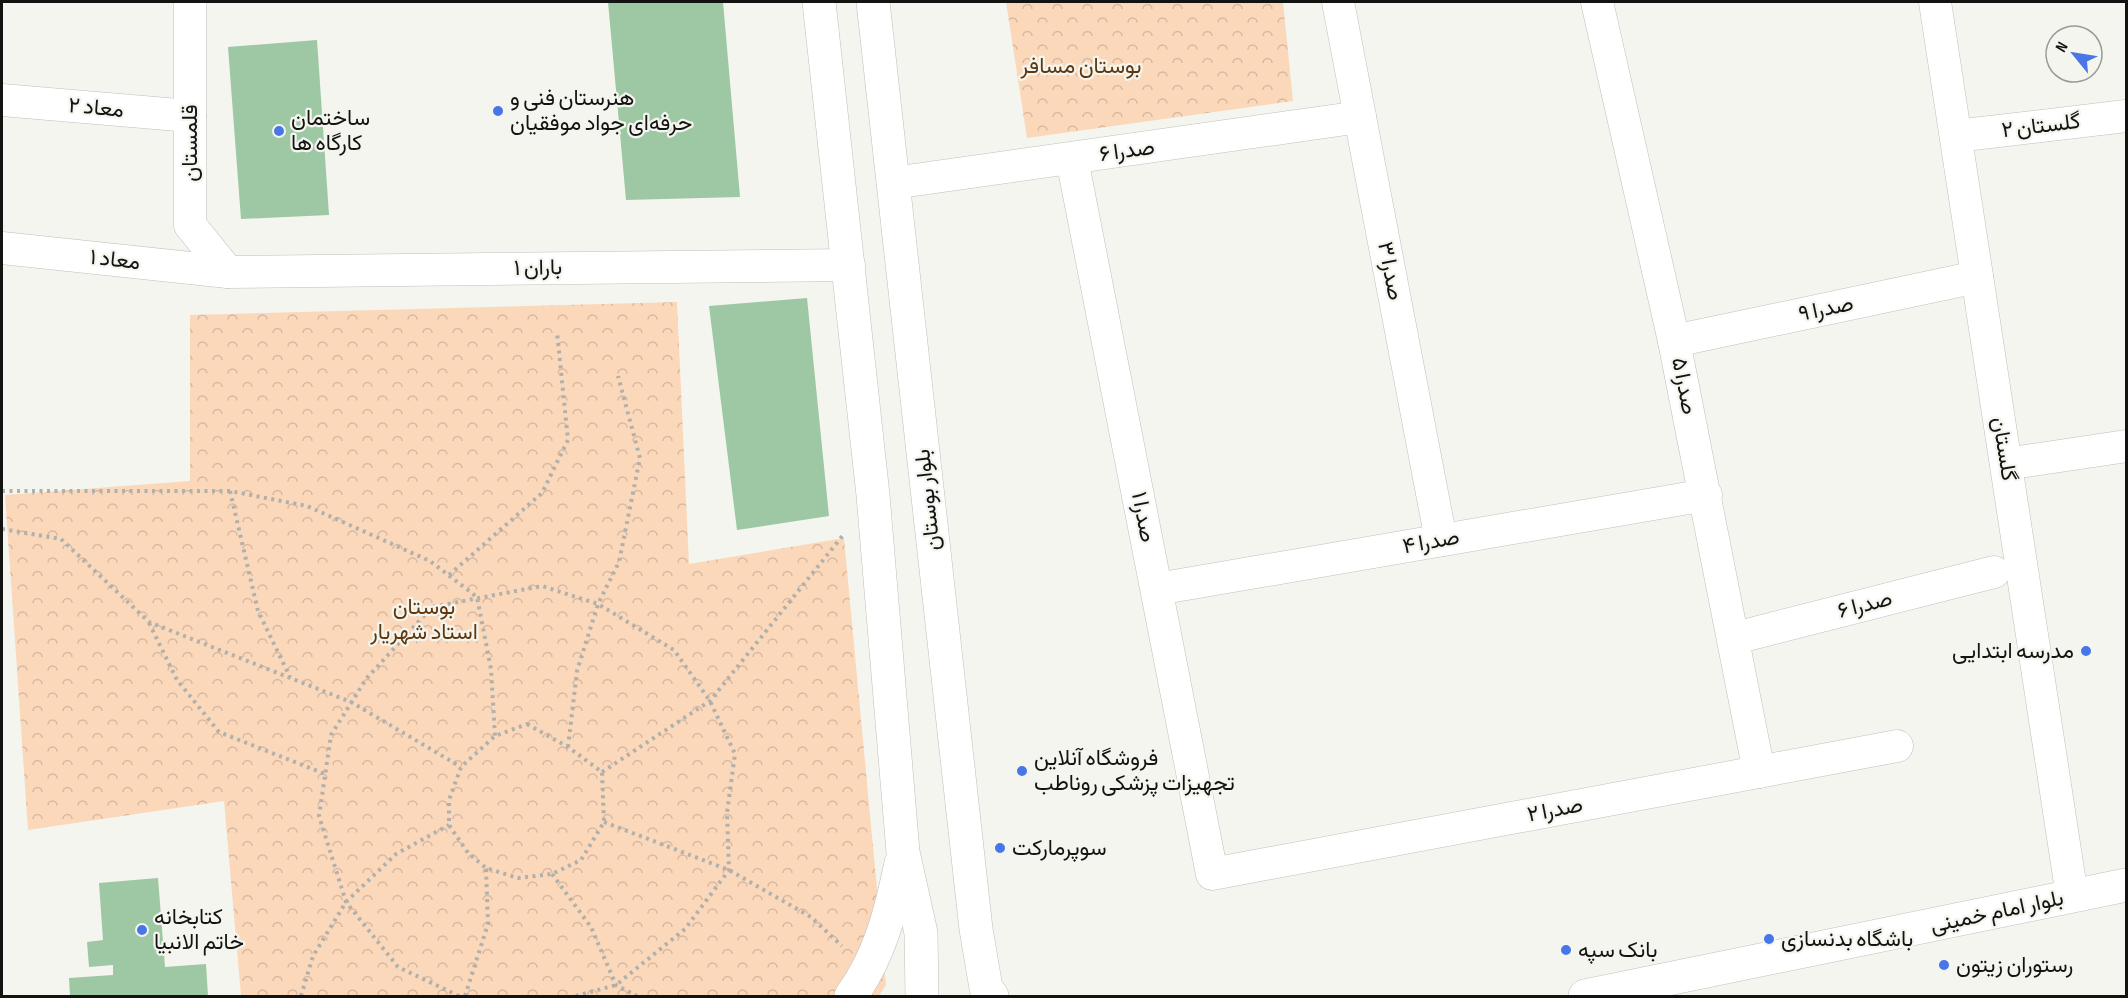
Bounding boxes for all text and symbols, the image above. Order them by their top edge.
north arrow [2044,24,2104,84]
text: N [2052,39,2073,56]
park label: بوستان مسافر [1020,53,1141,80]
place label: هنرستان فنی و حرفه‌ای جواد موفقیان [510,85,692,137]
street label: معاد ۲ [67,92,125,124]
street label: قلمستان [177,104,204,182]
marker: هنرستان فنی و حرفه‌ای جواد موفقیان [491,104,505,118]
place label: ساختمان کارگاه ها [291,105,370,157]
street label: گلستان ۲ [2000,108,2082,144]
marker: ساختمان کارگاه ها [272,124,286,138]
street label: صدرا ۶ [1098,134,1156,168]
street label: صدرا ۳ [1371,239,1409,303]
street label: معاد ۱ [88,244,142,276]
street label: باران ۱ [514,254,562,282]
street label: صدرا ۹ [1796,290,1856,328]
street label: صدرا ۵ [1665,355,1703,417]
street label: گلستان [1986,415,2022,483]
street label: بلوار بوستان [909,448,947,552]
street label: صدرا ۱ [1125,489,1161,545]
street label: صدرا ۴ [1400,524,1462,560]
street label: صدرا ۶ [1835,585,1895,625]
park label: بوستان استاد شهریار [369,594,478,646]
place label: مدرسه ابتدایی [1952,638,2074,665]
marker: مدرسه ابتدایی [2079,644,2093,658]
place label: فروشگاه آنلاین تجهیزات پزشکی روناطب [1034,745,1235,797]
marker: فروشگاه آنلاین تجهیزات پزشکی روناطب [1015,764,1029,778]
street label: صدرا ۲ [1525,791,1585,829]
place label: سوپرمارکت [1012,835,1107,862]
marker: سوپرمارکت [993,841,1007,855]
street label: بلوار امام خمینی [1928,885,2066,939]
place label: کتابخانه خاتم الانبیا [154,904,244,956]
marker: کتابخانه خاتم الانبیا [135,923,149,937]
place label: باشگاه بدنسازی [1781,926,1913,953]
marker: باشگاه بدنسازی [1762,932,1776,946]
place label: بانک سپه [1578,937,1657,964]
marker: بانک سپه [1559,943,1573,957]
place label: رستوران زیتون [1956,952,2073,979]
marker: رستوران زیتون [1937,958,1951,972]

